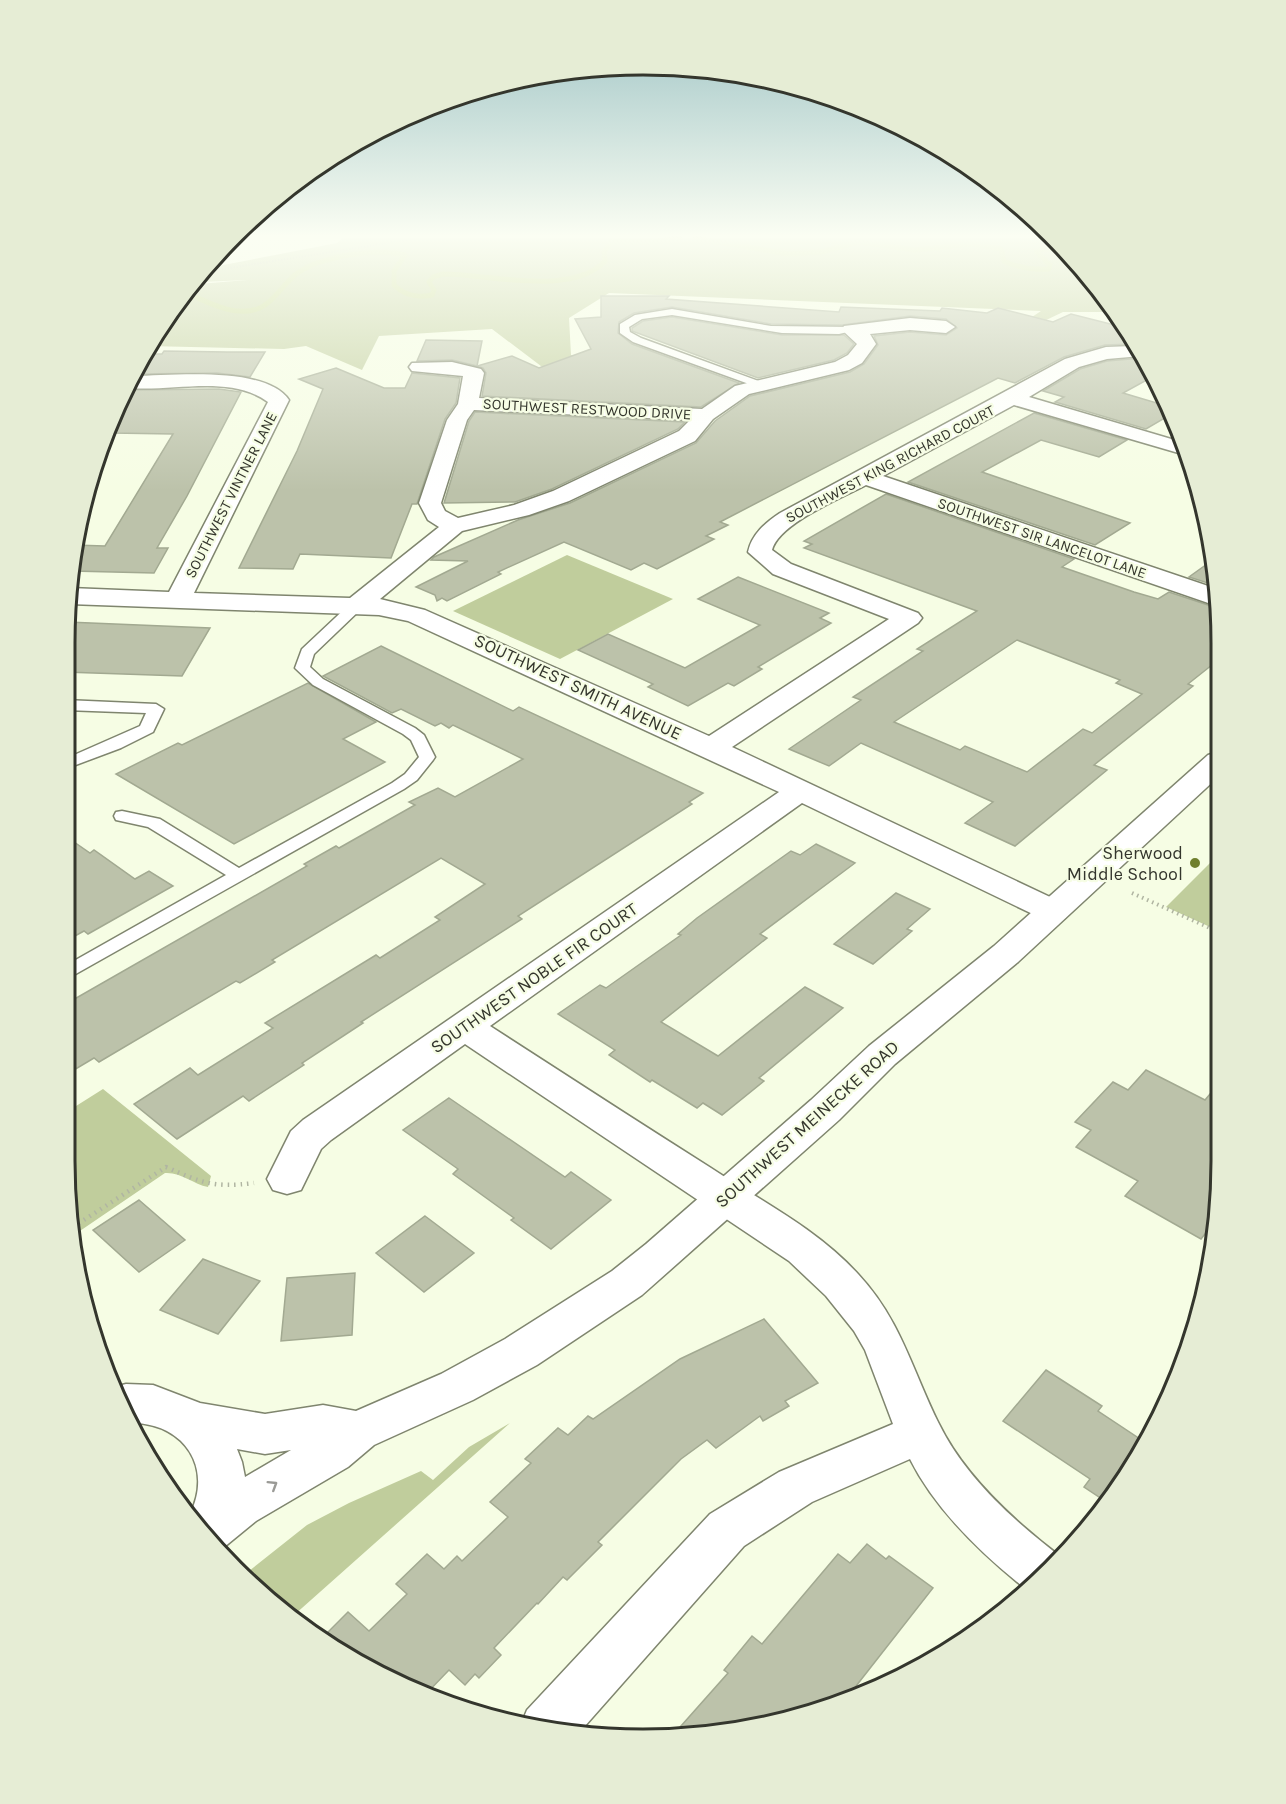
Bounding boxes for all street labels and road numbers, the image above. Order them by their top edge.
street label: SOUTHWEST RESTWOOD DRIVE [482,395,692,423]
street label: SOUTHWEST KING RICHARD COURT [782,401,998,527]
street label: SOUTHWEST VINTNER LANE [181,409,281,581]
street label: SOUTHWEST SIR LANCELOT LANE [935,494,1149,582]
street label: SOUTHWEST SMITH AVENUE [471,629,685,745]
street label: SOUTHWEST NOBLE FIR COURT [426,898,642,1058]
street label: SOUTHWEST MEINECKE ROAD [711,1036,903,1212]

